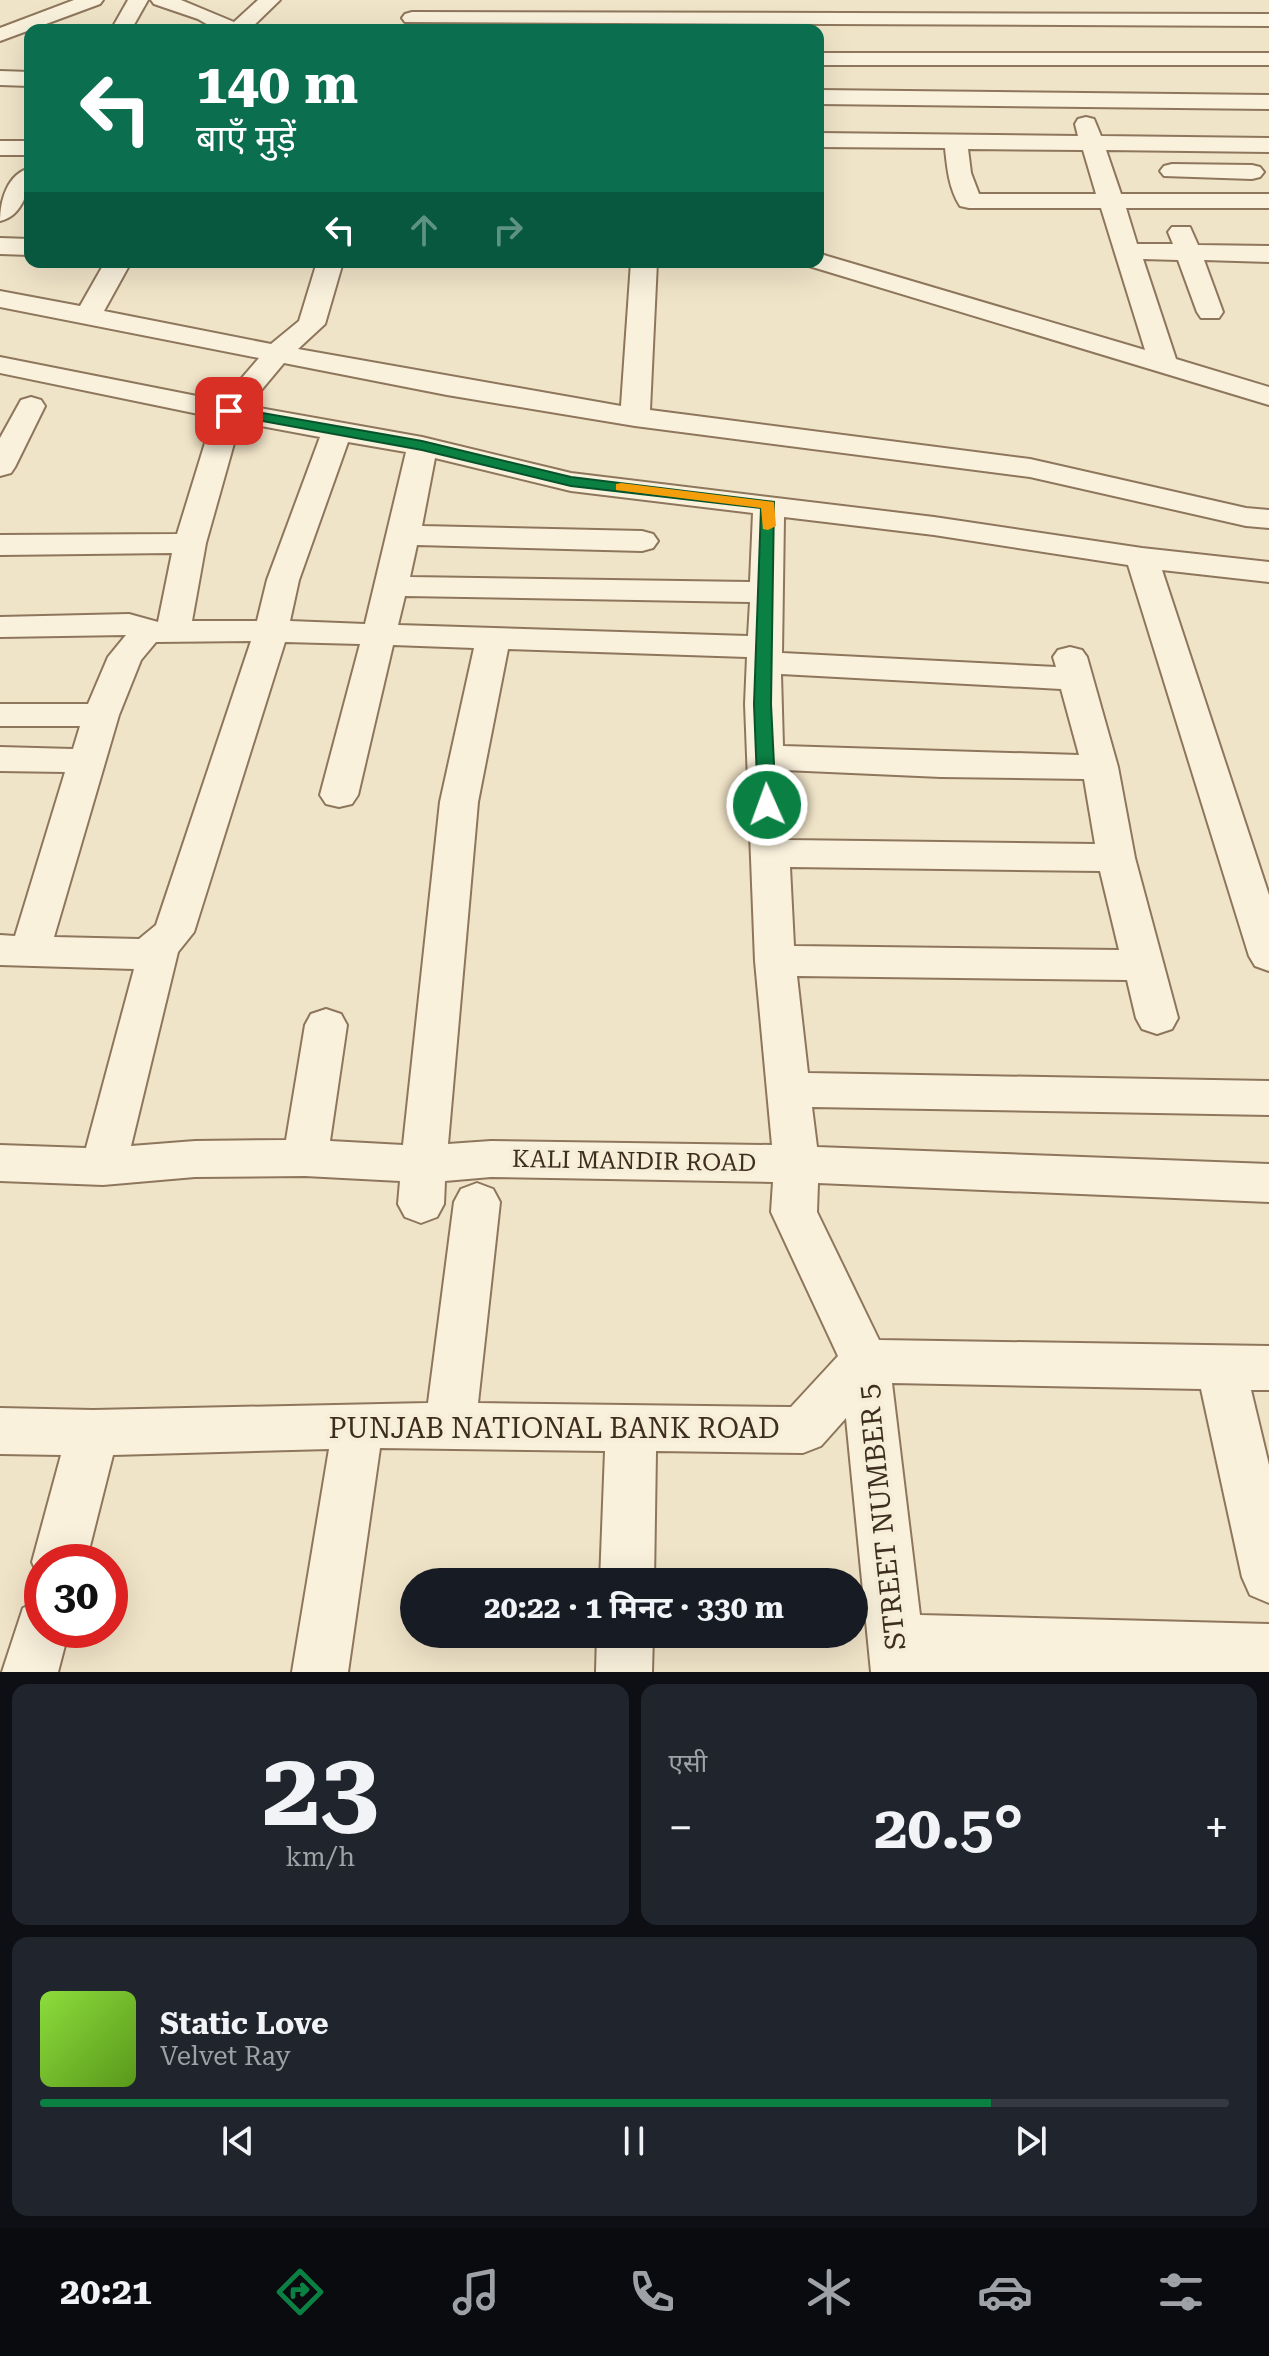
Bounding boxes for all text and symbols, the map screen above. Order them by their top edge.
text: 140 m [196,51,358,117]
icon: left [64,56,168,160]
text: बाएँ मुड़ें [196,118,296,160]
icon: left [318,208,362,252]
icon: ahead [402,208,446,252]
icon: right [486,208,530,252]
pin [195,377,263,445]
icon: arrive [207,389,251,433]
position arrow [725,763,809,847]
street label: KALI MANDIR ROAD [512,1145,756,1177]
street label: STREET NUMBER 5 [852,1382,912,1652]
street label: PUNJAB NATIONAL BANK ROAD [328,1412,780,1445]
speed limit sign: 30 [24,1544,128,1648]
text: 20:22 · 1 मिनट · 330 m [484,1590,784,1625]
text: 23 [262,1729,378,1850]
text: एसी [669,1748,707,1778]
text: 20.5° [874,1792,1024,1863]
text: − [669,1802,693,1854]
text: + [1204,1802,1229,1854]
text: km/h [285,1842,355,1872]
text: Static Love [160,2006,329,2041]
text: Velvet Ray [160,2041,291,2071]
icon: previous [216,2119,260,2163]
icon: pause [612,2119,656,2163]
icon: next [1009,2119,1053,2163]
icon: directions [272,2264,328,2320]
icon: music [448,2264,504,2320]
icon: phone [624,2264,680,2320]
icon: climate [801,2264,857,2320]
icon: car [977,2264,1033,2320]
icon: filters [1153,2264,1209,2320]
text: 20:21 [60,2271,152,2313]

